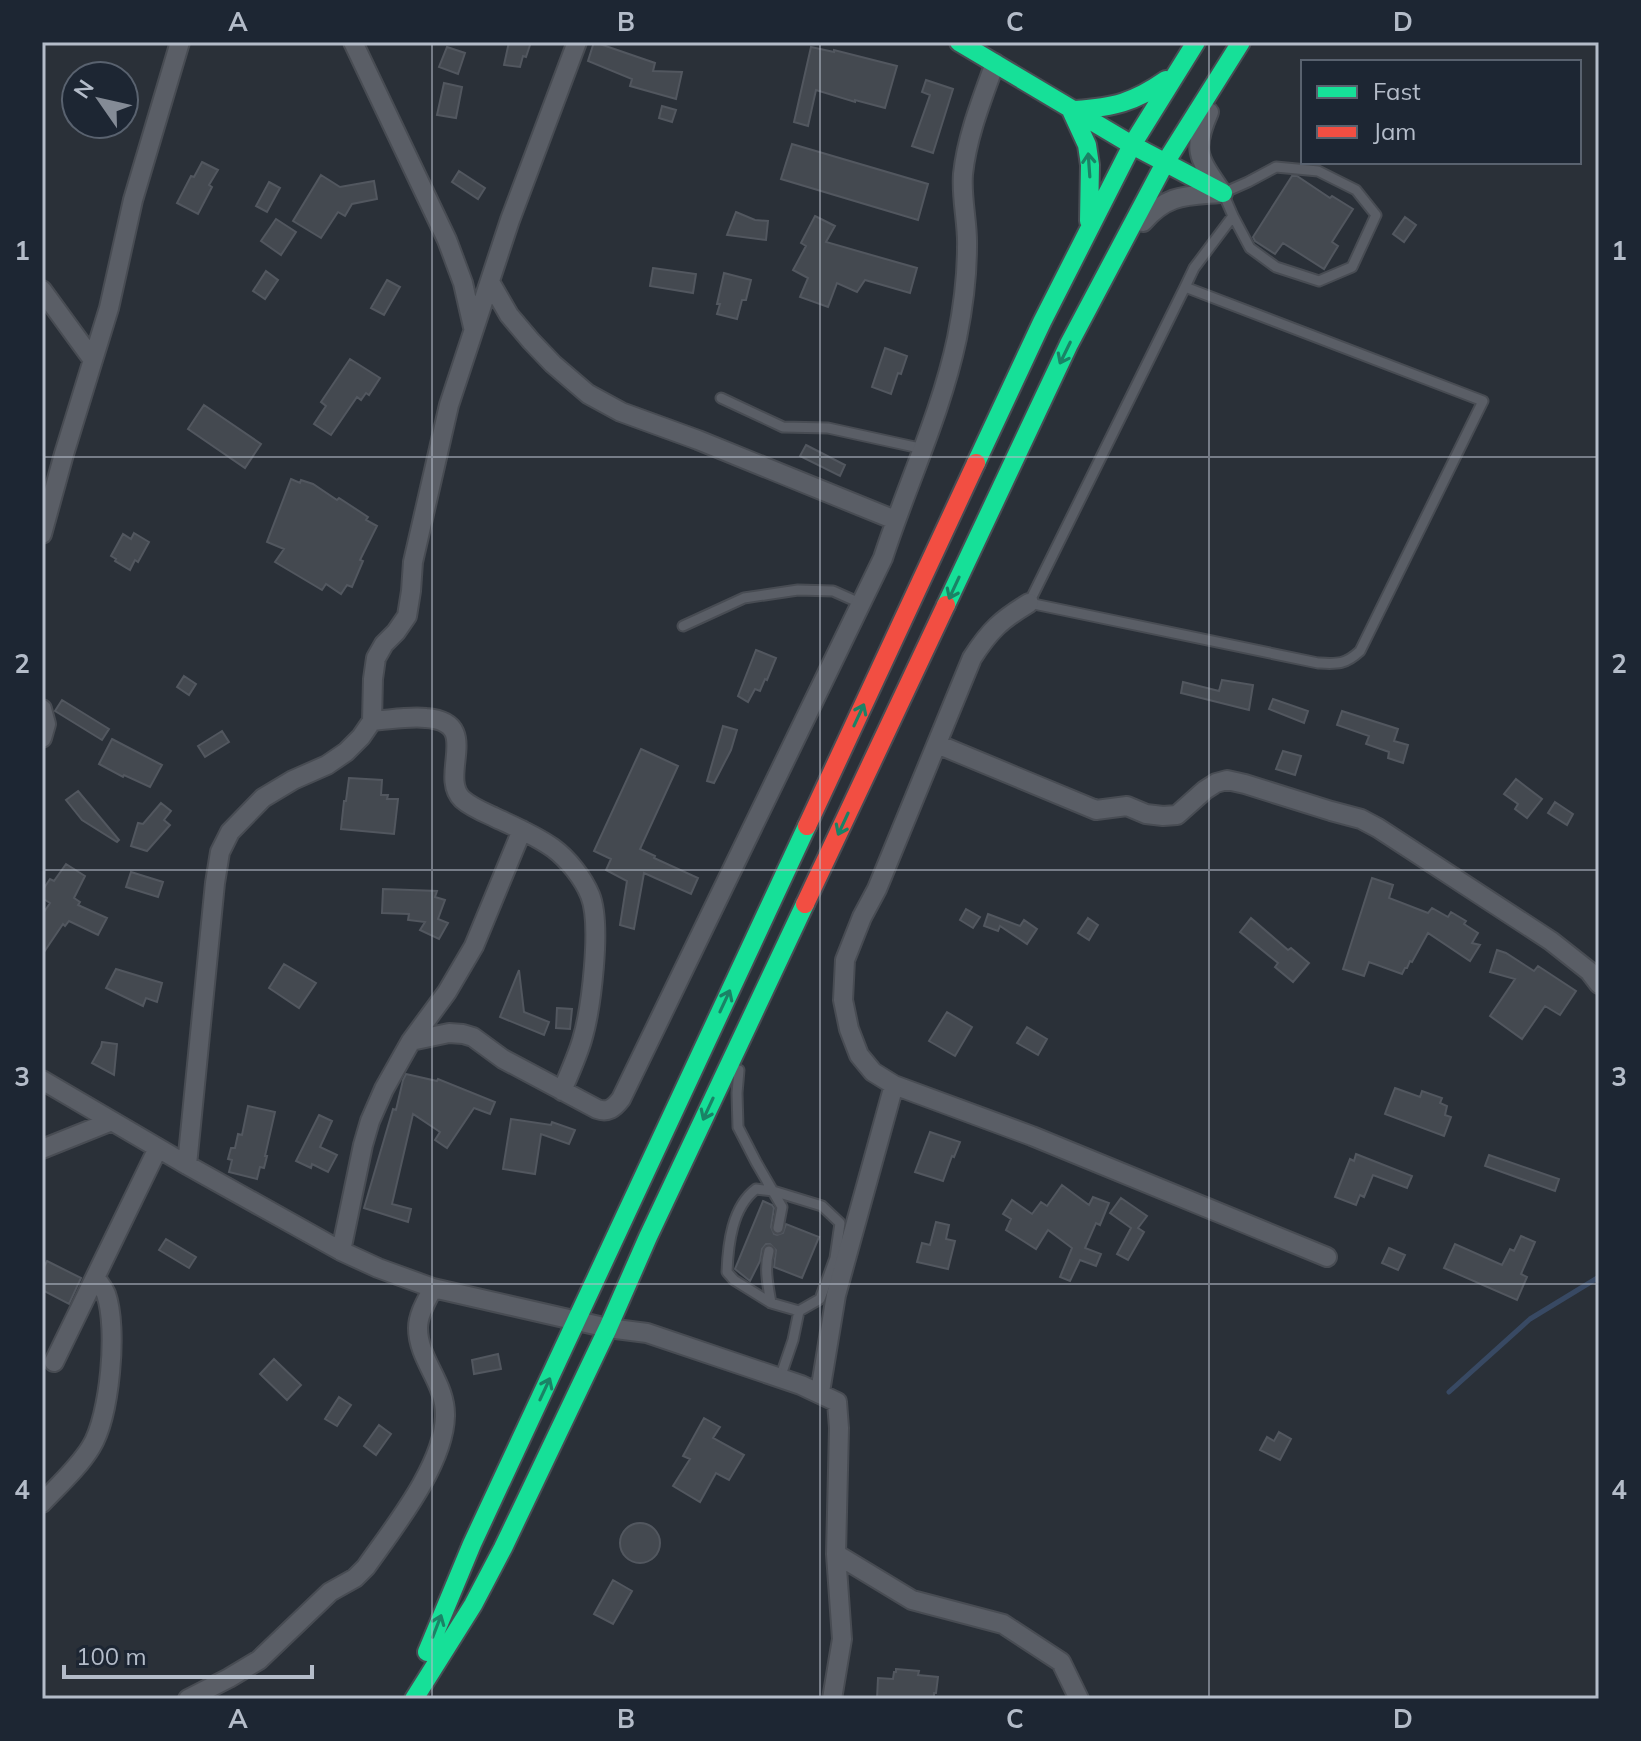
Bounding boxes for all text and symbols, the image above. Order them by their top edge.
text: A [228,5,248,38]
text: B [617,5,635,38]
text: C [1006,5,1024,38]
text: D [1393,5,1413,38]
north arrow [60,60,140,140]
legend [1301,60,1581,164]
text: N [67,74,100,104]
text: Fast [1373,76,1421,106]
text: Jam [1373,116,1416,146]
one-way arrow [1081,153,1096,179]
text: 1 [14,234,30,267]
text: 1 [1611,234,1627,267]
one-way arrow [1057,341,1072,365]
one-way arrow [946,576,961,600]
text: 2 [14,647,30,680]
text: 2 [1611,647,1627,680]
one-way arrow [852,703,867,727]
one-way arrow [835,811,850,835]
one-way arrow [718,990,733,1014]
text: 3 [14,1060,30,1093]
text: 3 [1611,1060,1627,1093]
one-way arrow [700,1097,715,1121]
one-way arrow [538,1378,553,1402]
text: 4 [14,1473,30,1506]
text: 4 [1611,1473,1627,1506]
one-way arrow [431,1614,445,1639]
scale bar [64,1629,312,1679]
text: 100 m [76,1641,147,1671]
text: A [228,1702,248,1735]
text: B [617,1702,635,1735]
text: C [1006,1702,1024,1735]
text: D [1393,1702,1413,1735]

